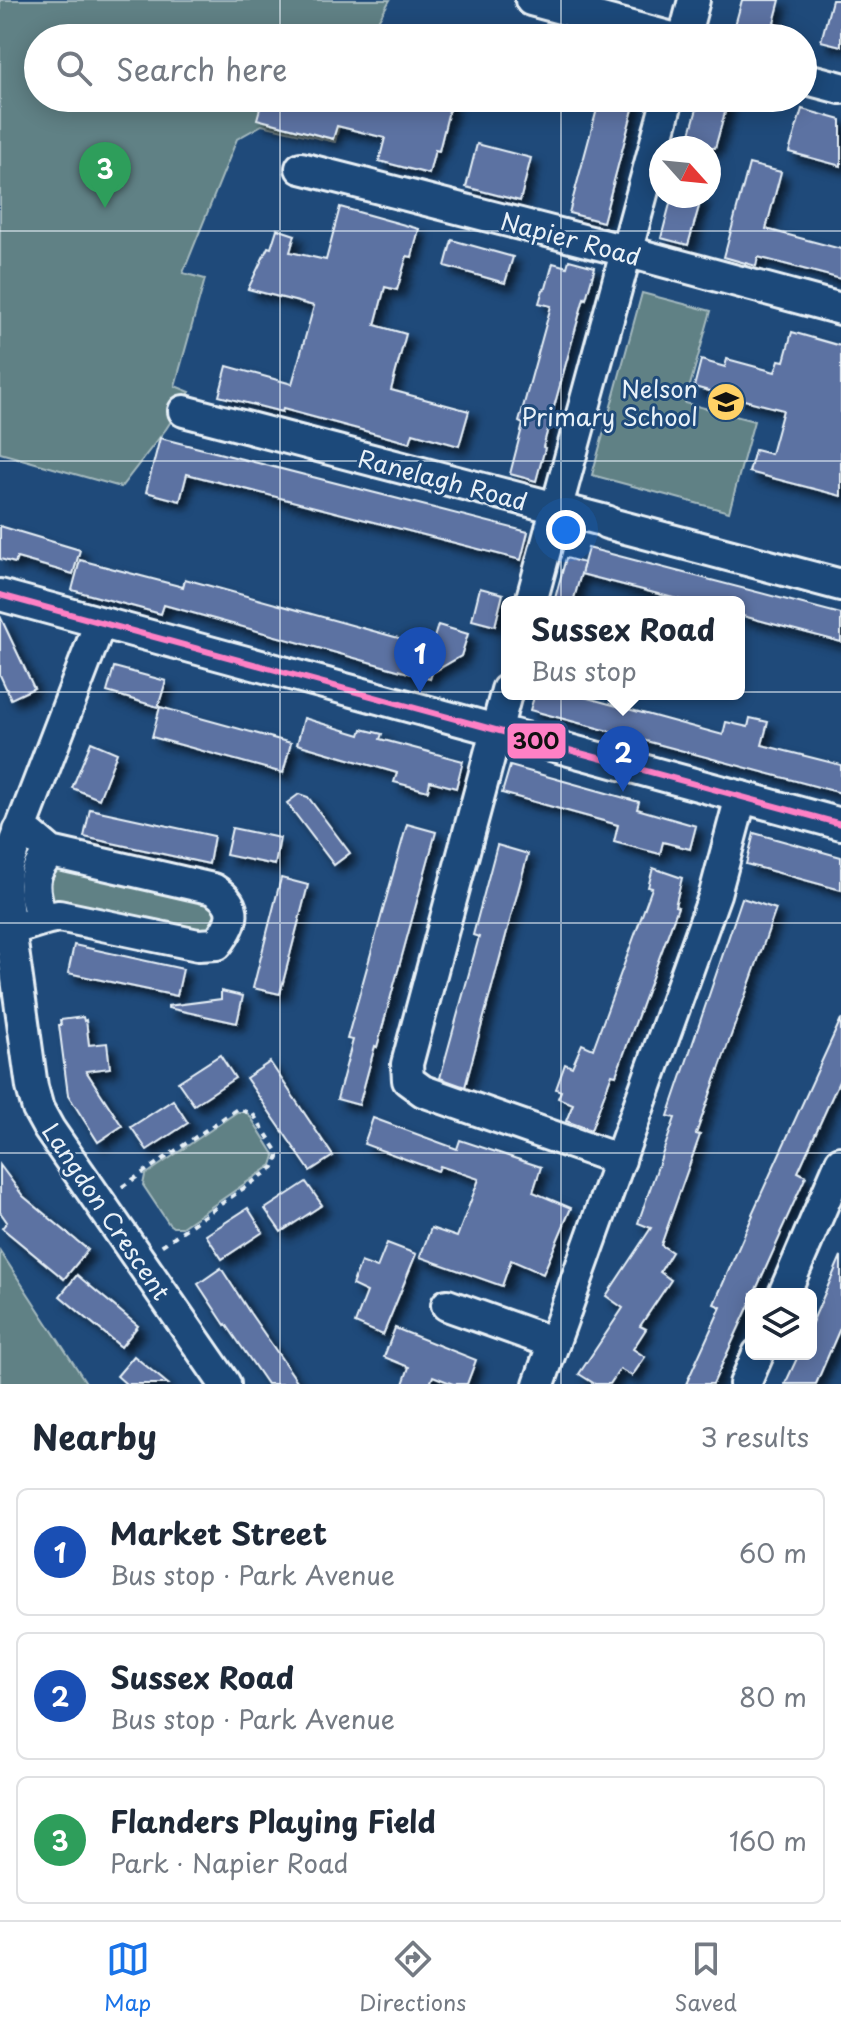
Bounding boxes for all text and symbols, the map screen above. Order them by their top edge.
search box [24,24,817,112]
icon: search [52,46,96,90]
text: Search here [116,46,288,91]
north arrow [649,136,721,208]
pin: 3 [79,142,131,208]
street label: Napier Road [497,202,645,274]
place label: Nelson Primary School [521,370,698,434]
school or university icon: Nelson Primary School [705,381,747,423]
street label: Ranelagh Road [354,439,532,519]
your location [546,510,586,550]
popup [501,596,745,700]
text: Sussex Road [531,606,715,651]
pin: 1 [394,627,446,693]
text: Bus stop [531,651,637,690]
line badge: 300 [506,722,567,760]
text: 300 [513,723,559,756]
pin: 2 [597,726,649,792]
street label: Langdon Crescent [34,1115,180,1307]
map controls [745,1288,817,1360]
button: layers [745,1288,817,1360]
text: Nearby [32,1410,157,1462]
text: 3 results [701,1417,809,1456]
text: Market Street [110,1510,327,1555]
text: 1 [54,1533,66,1572]
text: 60 m [739,1533,807,1572]
text: Bus stop · Park Avenue [110,1555,395,1594]
text: Sussex Road [110,1654,294,1699]
text: 2 [51,1677,69,1716]
text: 80 m [739,1677,807,1716]
text: Bus stop · Park Avenue [110,1699,395,1738]
text: Flanders Playing Field [110,1798,435,1843]
text: 3 [51,1821,69,1860]
text: 160 m [729,1821,807,1860]
text: Park · Napier Road [110,1843,348,1882]
tab: Map [104,1937,151,2018]
tab: Directions [359,1937,466,2018]
tab: Saved [674,1937,737,2018]

